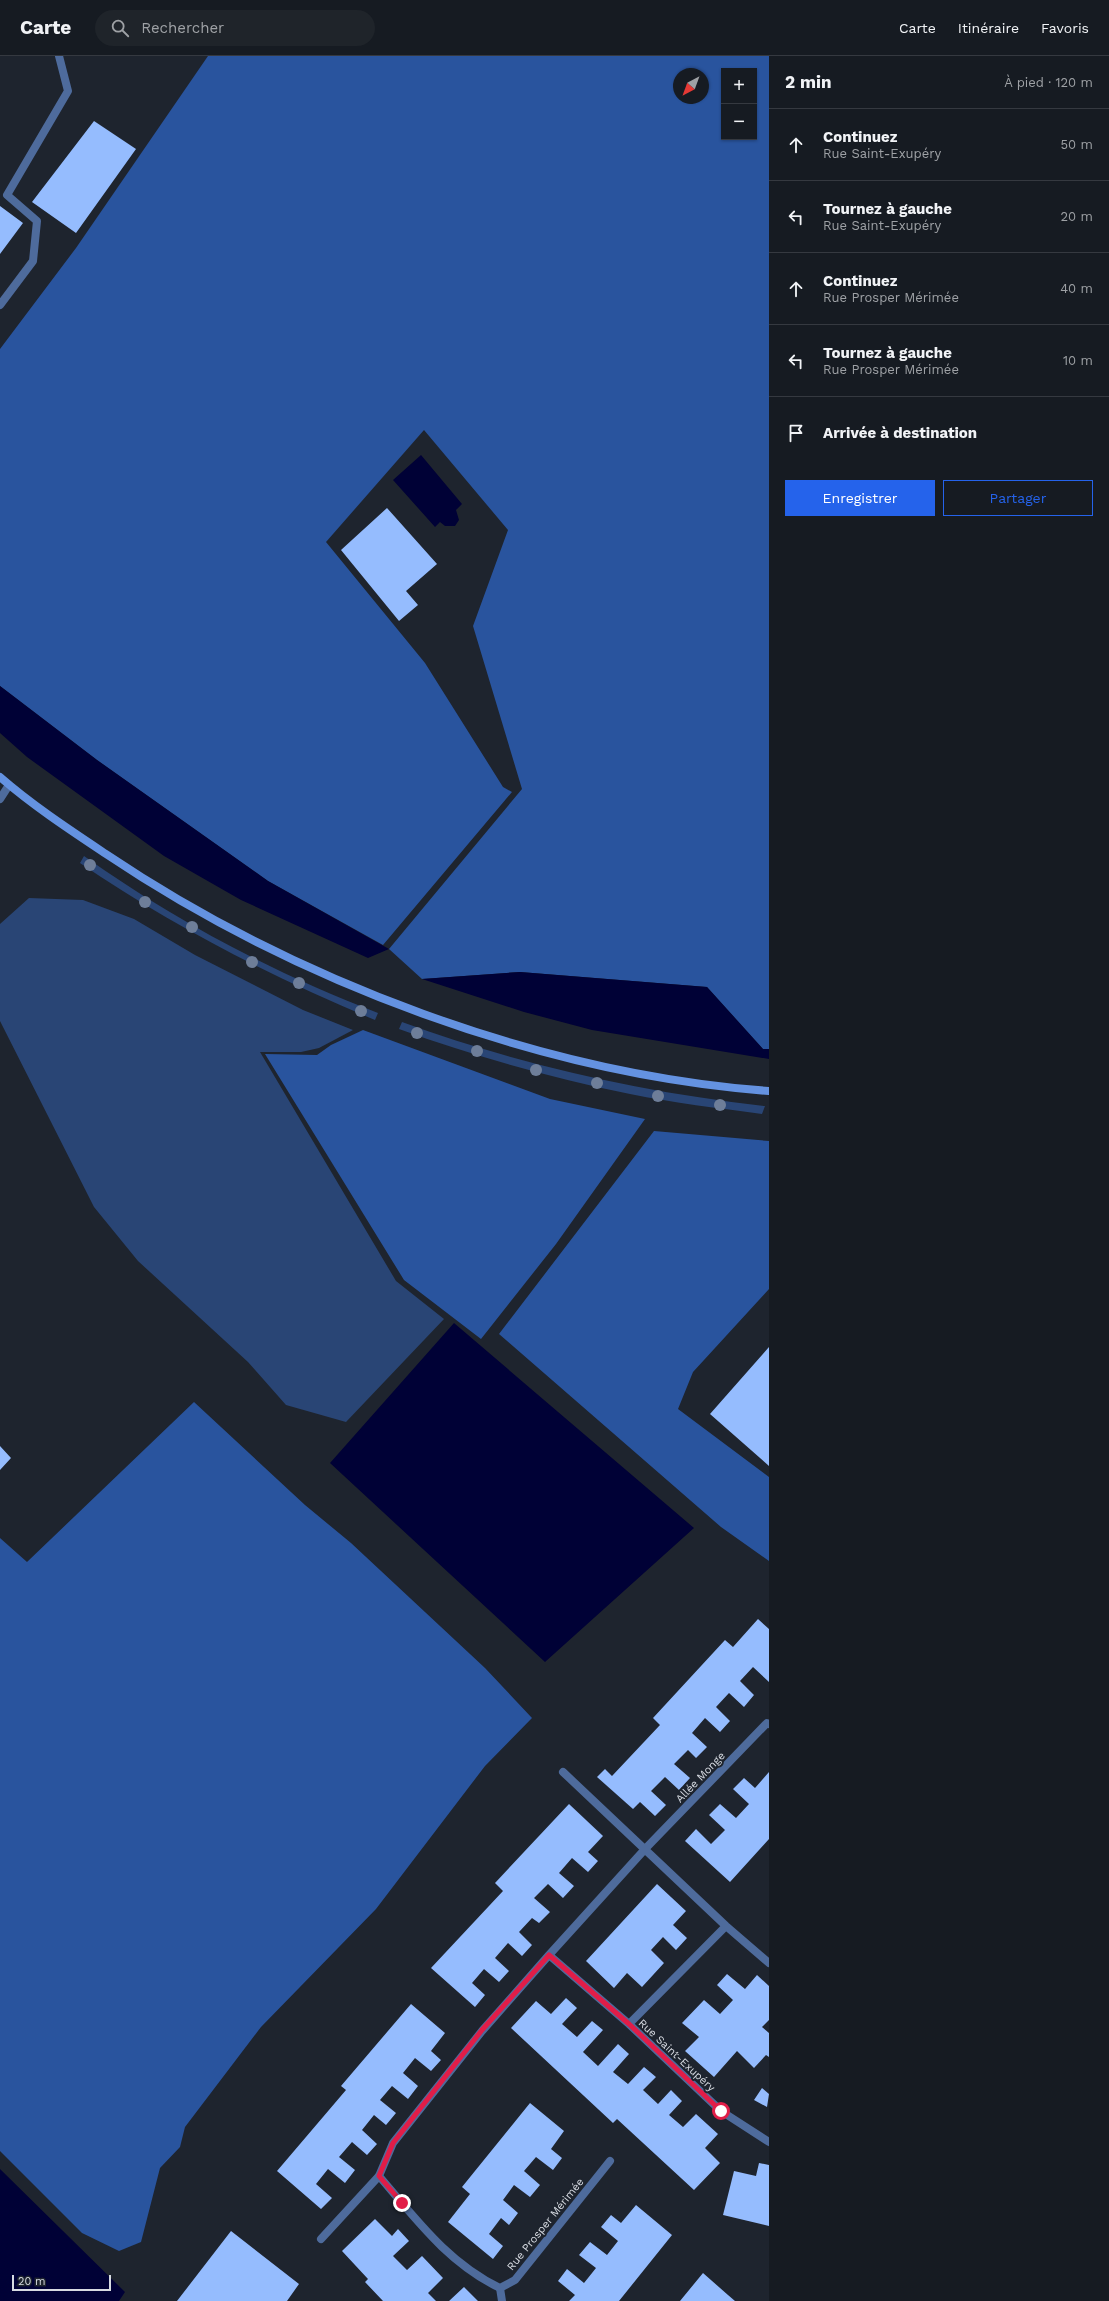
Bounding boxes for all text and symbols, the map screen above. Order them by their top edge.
search box [95,10,375,46]
text: Carte [20,16,71,39]
icon: search [109,17,131,39]
text: Rechercher [141,19,224,37]
text: Carte [899,20,936,36]
text: Itinéraire [958,20,1019,36]
text: Favoris [1041,20,1089,36]
north arrow [673,68,709,104]
map controls [721,68,757,140]
button: + [721,68,757,104]
text: 2 min [785,72,831,92]
text: À pied · 120 m [1004,75,1093,90]
button: − [721,104,757,140]
text: Continuez [823,128,897,146]
icon: ahead [785,134,807,156]
text: 50 m [1061,137,1093,152]
text: Rue Saint-Exupéry [823,146,941,161]
text: Tournez à gauche [823,200,952,218]
icon: left [785,206,807,228]
text: 20 m [1061,209,1093,224]
text: Rue Saint-Exupéry [823,218,941,233]
text: Continuez [823,272,897,290]
icon: ahead [785,278,807,300]
text: 40 m [1060,281,1093,296]
text: Rue Prosper Mérimée [823,290,959,305]
text: Tournez à gauche [823,344,952,362]
icon: left [785,350,807,372]
text: 10 m [1063,353,1093,368]
text: Rue Prosper Mérimée [823,362,959,377]
icon: arrive [785,422,807,444]
text: Arrivée à destination [823,424,977,442]
button: Enregistrer [785,480,935,516]
button: Partager [943,480,1093,516]
street label: Allée Monge [673,1749,728,1805]
street label: Rue Saint-Exupéry [636,2016,718,2094]
route start [712,2102,730,2120]
street label: Rue Prosper Mérimée [504,2176,587,2273]
route end [393,2194,411,2212]
scale bar [12,2273,111,2292]
text: 20 m [18,2275,46,2288]

